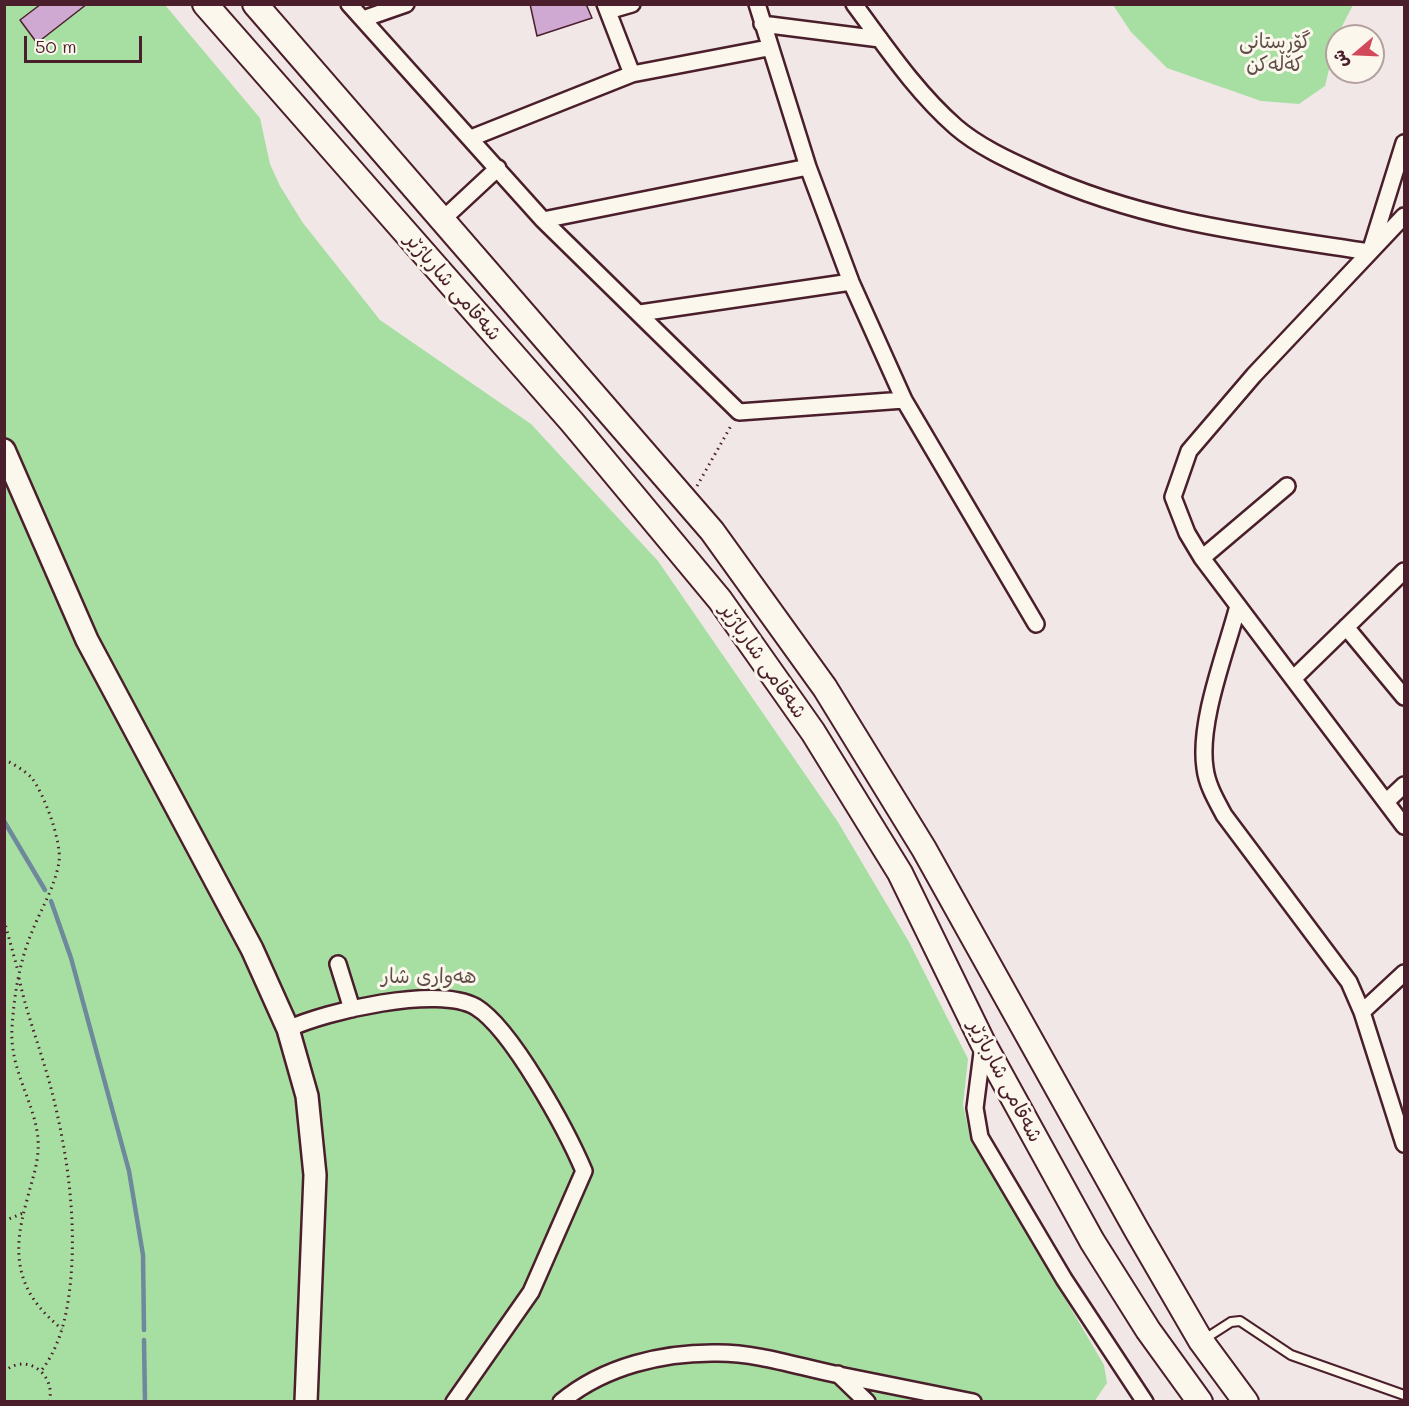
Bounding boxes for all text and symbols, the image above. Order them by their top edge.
scale bar [27,24,146,62]
north arrow [1325,24,1385,84]
park label: گۆڕستانی کەڵەکن [1239,30,1311,77]
text: 50 m [35,34,77,58]
text: ش [1327,48,1352,71]
street label: شەقامی شارباژێر [400,228,506,346]
street label: شەقامی شارباژێر [714,599,812,723]
park label: هەواری شار [381,965,477,989]
street label: شەقامی شارباژێر [963,1016,1047,1146]

